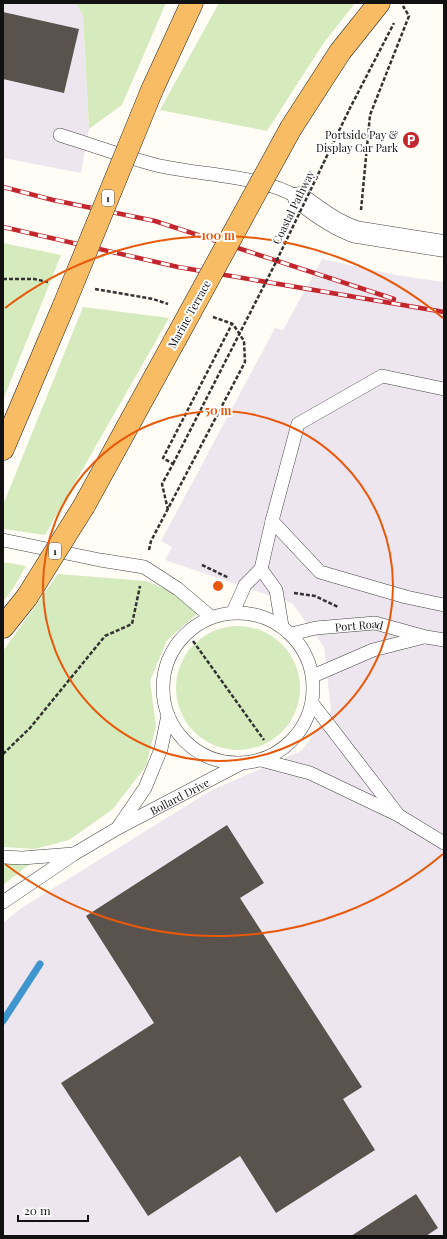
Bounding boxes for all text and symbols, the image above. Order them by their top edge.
place label: Portside Pay & Display Car Park [316,127,398,155]
parking icon: Portside Pay & Display Car Park [401,130,421,150]
street label: Coastal Pathway [269,167,318,247]
road number: 1 [102,190,114,206]
text: 100 m [201,227,235,243]
street label: Marine Terrace [164,277,214,351]
text: 50 m [205,402,232,418]
road number: 1 [49,543,61,559]
centre of rings [211,579,225,593]
street label: Port Road [334,615,386,634]
street label: Bollard Drive [147,774,212,818]
scale bar [18,1197,88,1223]
text: 20 m [24,1202,51,1218]

